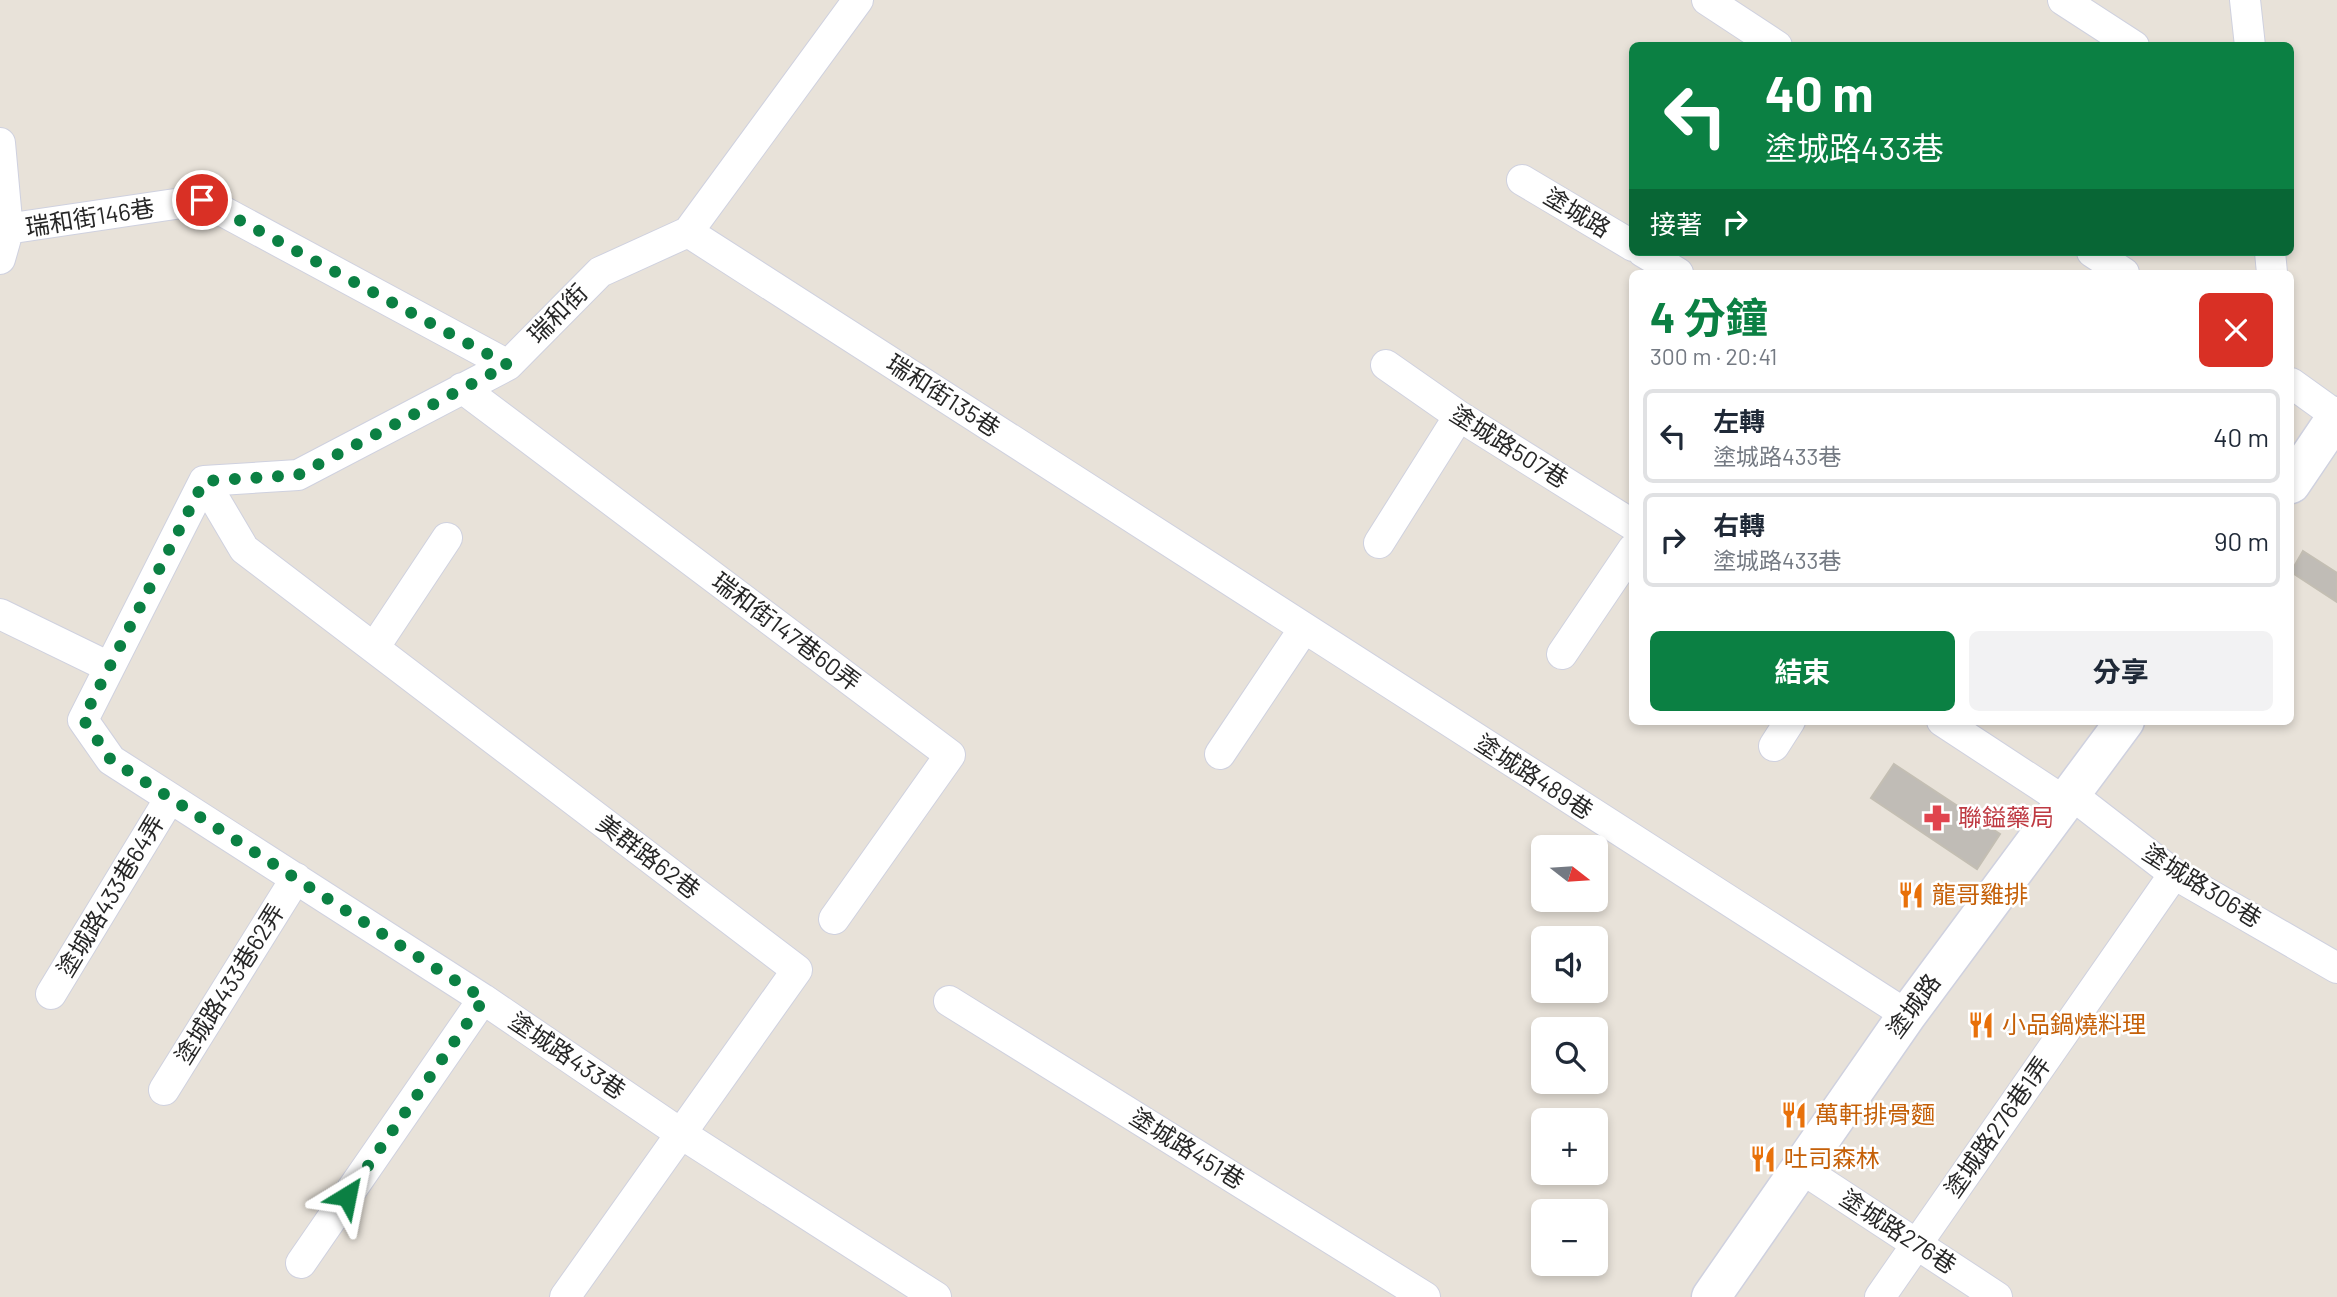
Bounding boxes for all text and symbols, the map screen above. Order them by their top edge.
text: 40 m [1765,63,1873,122]
icon: left [1650,70,1741,161]
text: 塗城路433巷 [1765,128,1944,166]
pin [172,170,232,230]
icon: arrive [183,181,221,219]
street label: 塗城路 [1539,181,1616,243]
street label: 瑞和街146巷 [23,192,156,241]
icon: right [1716,203,1754,241]
text: 接著 [1650,208,1702,239]
street label: 瑞和街 [521,277,593,349]
text: 4 分鐘 [1650,291,1768,341]
button: close [2199,293,2273,367]
text: 300 m · 20:41 [1650,342,1777,370]
street label: 瑞和街135巷 [882,347,1006,442]
street label: 塗城路507巷 [1446,398,1574,493]
text: 左轉 [1713,405,1765,436]
icon: left [1654,417,1692,455]
text: 40 m [2213,421,2269,452]
text: 塗城路433巷 [1713,442,1841,470]
text: 右轉 [1713,509,1765,540]
icon: right [1654,521,1692,559]
text: 90 m [2214,525,2269,556]
text: 塗城路433巷 [1713,546,1841,574]
street label: 瑞和街147巷60弄 [707,566,867,696]
button: 結束 [1650,631,1955,711]
button: 分享 [1969,631,2273,711]
street label: 塗城路489巷 [1471,727,1599,824]
place label: 聯鎰藥局 [1958,802,2054,831]
pharmacy icon: 聯鎰藥局 [1922,803,1952,833]
street label: 美群路62巷 [592,808,706,904]
street label: 塗城路433巷64弄 [50,809,169,981]
north arrow [1531,835,1608,912]
map controls [1531,835,1608,1276]
street label: 塗城路306巷 [2138,837,2267,933]
place label: 龍哥雞排 [1932,879,2028,908]
restaurant icon: 龍哥雞排 [1896,880,1926,910]
street label: 塗城路433巷62弄 [168,898,290,1069]
button: sound [1531,926,1608,1003]
street label: 塗城路 [1880,967,1946,1043]
street label: 塗城路433巷 [504,1005,631,1104]
place label: 小品鍋燒料理 [2002,1009,2146,1038]
restaurant icon: 小品鍋燒料理 [1966,1010,1996,1040]
button: search [1531,1017,1608,1094]
street label: 塗城路276巷1弄 [1938,1050,2056,1202]
place label: 萬軒排骨麵 [1815,1099,1935,1128]
restaurant icon: 萬軒排骨麵 [1779,1100,1809,1130]
street label: 塗城路451巷 [1125,1101,1250,1194]
button: + [1531,1108,1608,1185]
place label: 吐司森林 [1784,1143,1880,1172]
restaurant icon: 吐司森林 [1748,1144,1778,1174]
position arrow [310,1159,384,1233]
street label: 塗城路276巷 [1835,1182,1962,1279]
button: − [1531,1199,1608,1276]

